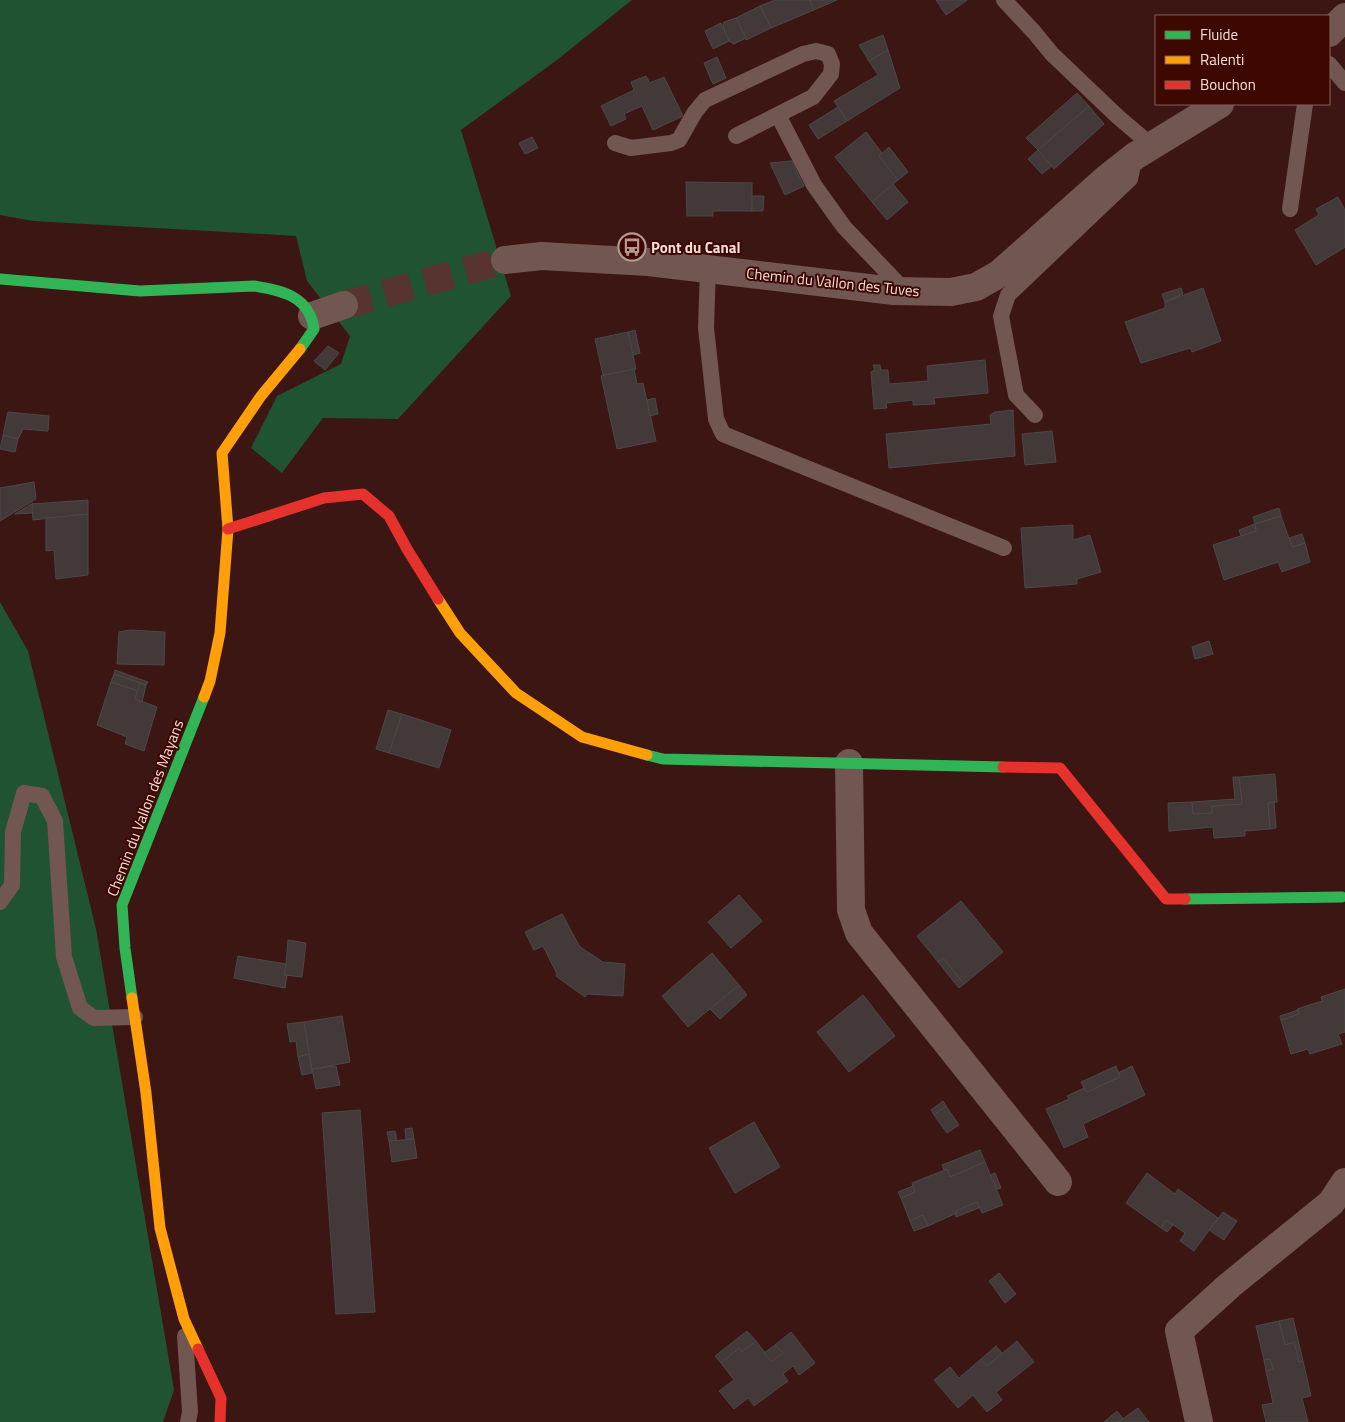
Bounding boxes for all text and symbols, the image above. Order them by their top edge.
legend [1155,15,1330,105]
text: Fluide [1200,23,1238,46]
text: Ralenti [1200,48,1244,71]
text: Bouchon [1200,73,1256,96]
bus stop icon: Pont du Canal [617,232,647,262]
place label: Pont du Canal [651,236,741,259]
street label: Chemin du Vallon des Tuves [745,261,921,303]
street label: Chemin du Vallon des Mayans [101,716,189,900]

